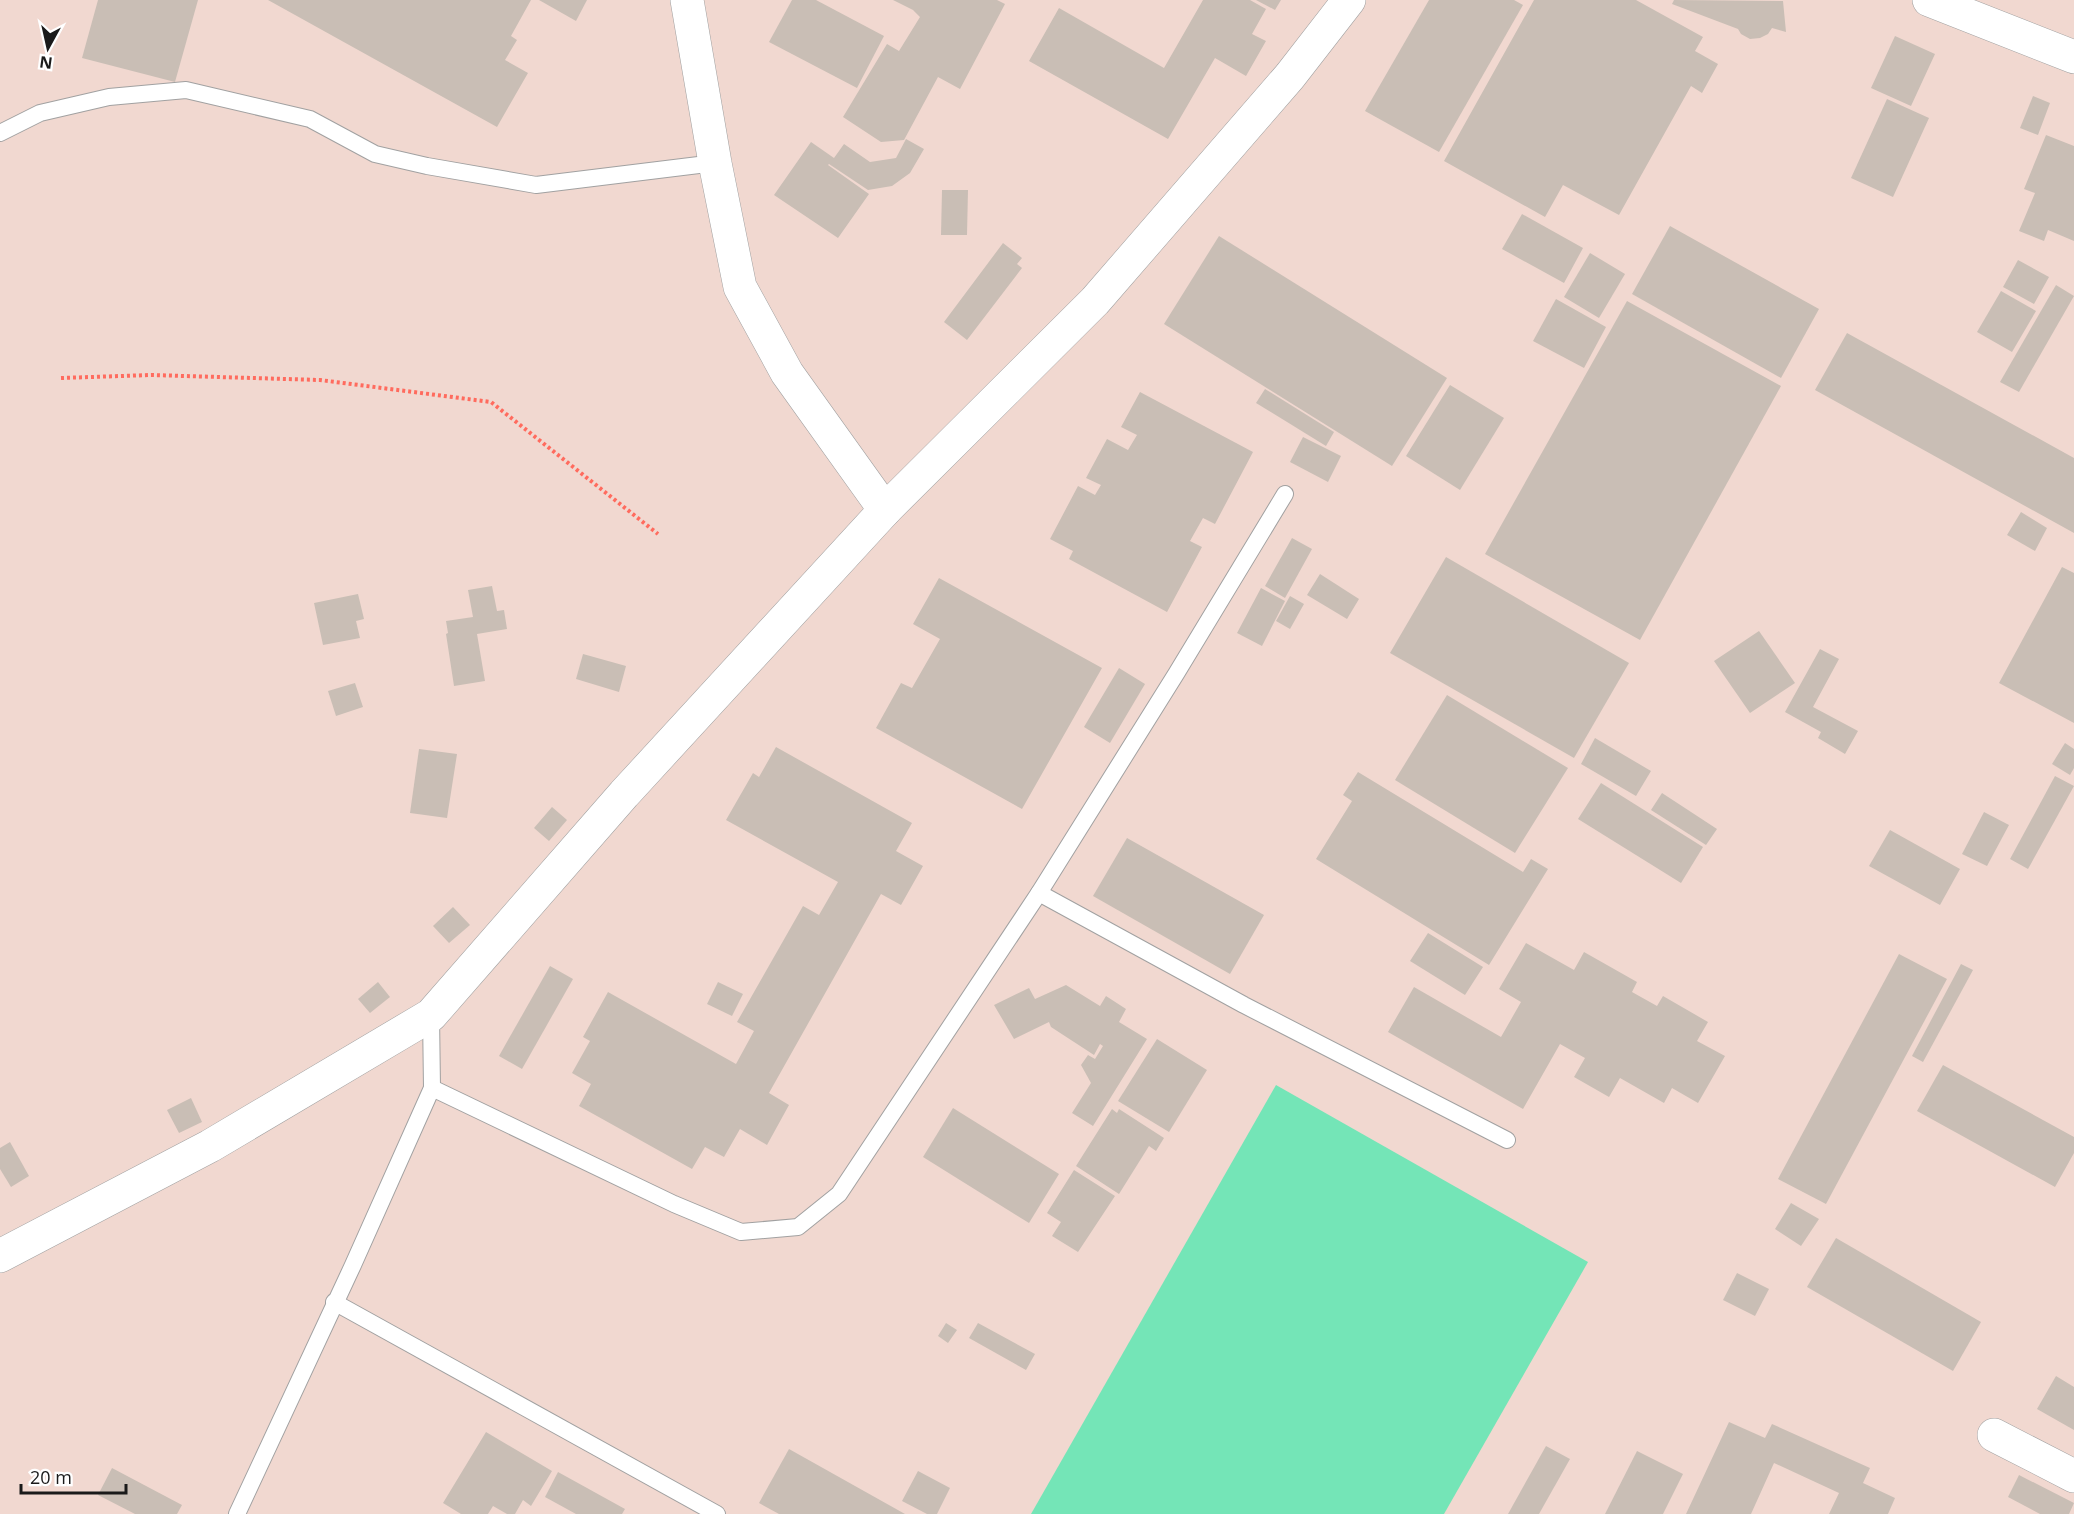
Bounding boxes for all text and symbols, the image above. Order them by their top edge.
north arrow [18,18,78,78]
text: N [38,51,54,75]
scale bar [21,1457,126,1495]
text: 20 m [30,1465,72,1489]

